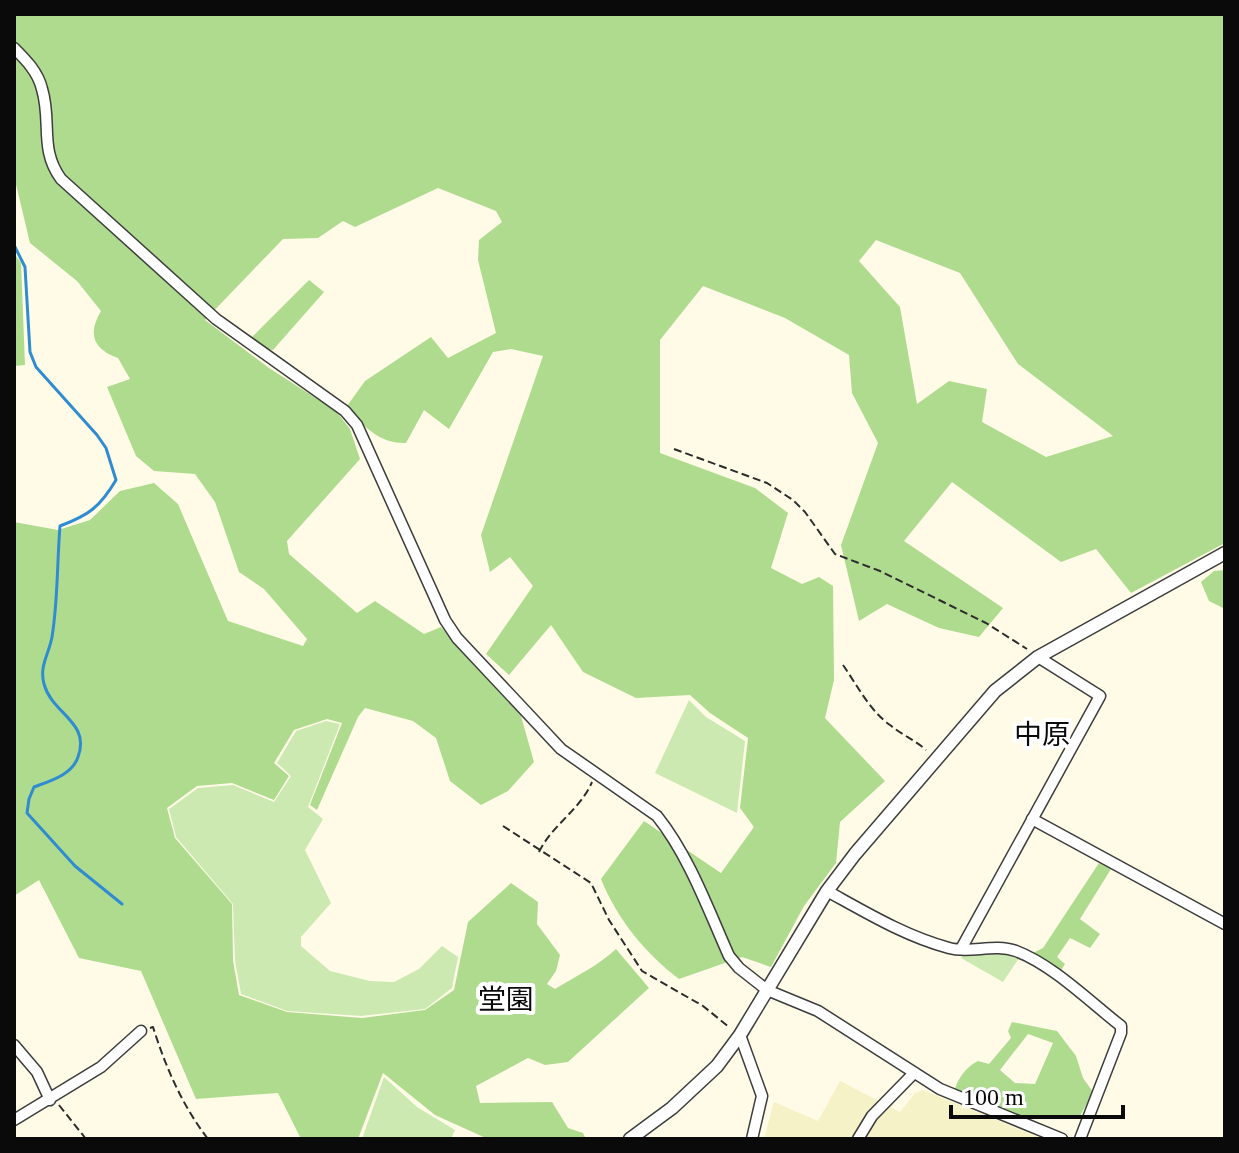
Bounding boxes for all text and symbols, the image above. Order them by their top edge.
district label: 中原 [1014,719,1070,750]
district label: 堂園 [478,984,534,1015]
scale bar [951,1069,1123,1119]
text: 100 m [963,1084,1024,1110]

